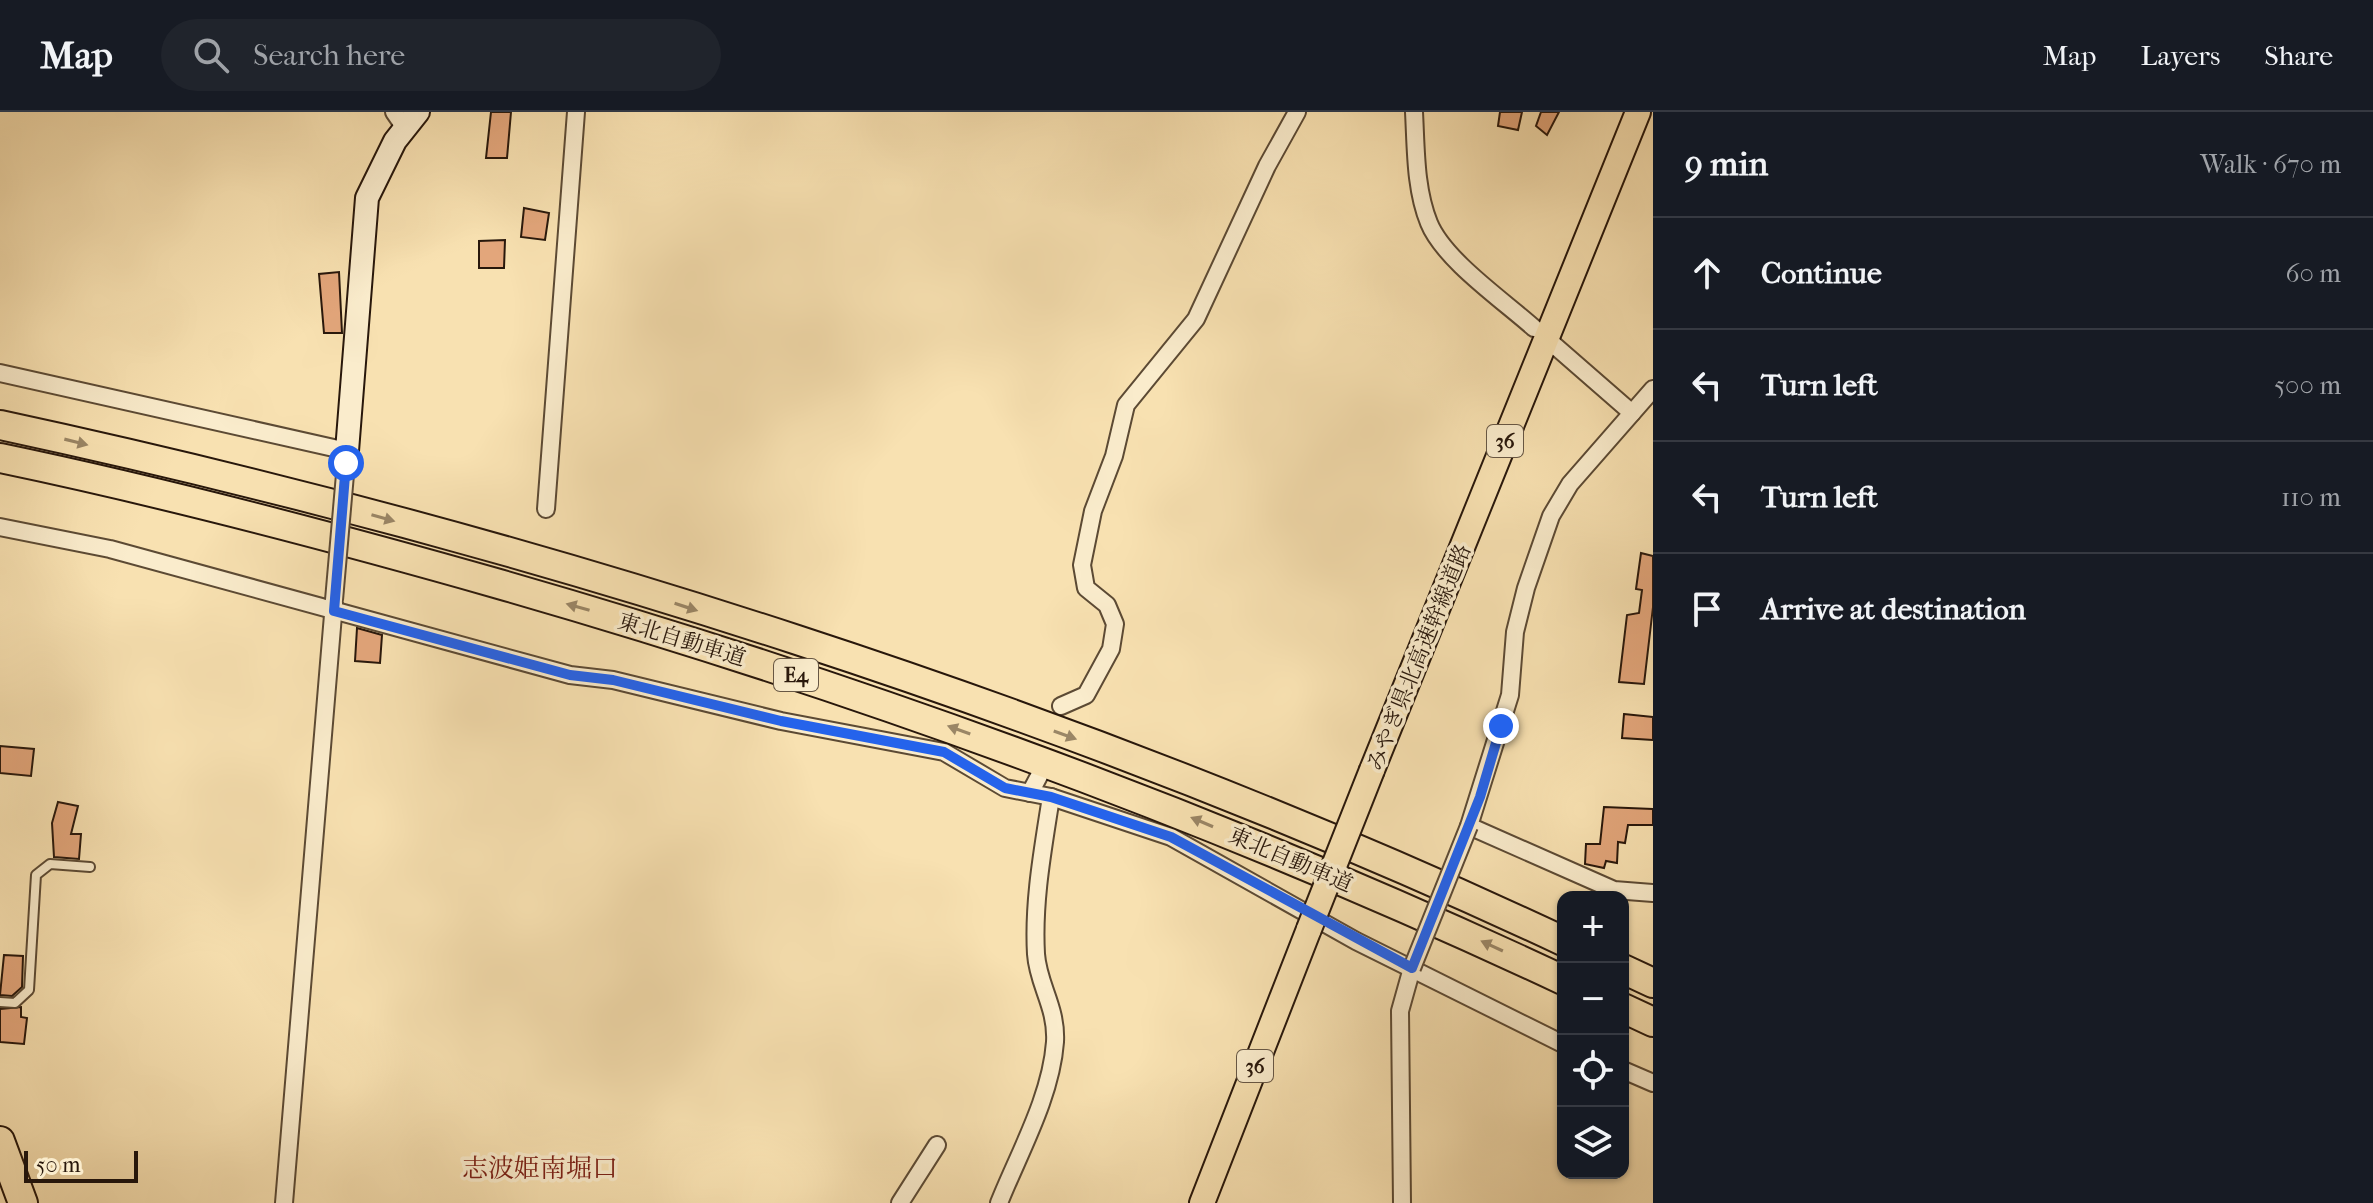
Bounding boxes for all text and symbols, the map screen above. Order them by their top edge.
search box [161,19,721,91]
text: Map [40,33,113,78]
icon: search [189,33,233,77]
text: Search here [253,38,405,73]
text: Map [2043,39,2096,72]
text: Layers [2140,39,2220,72]
text: Share [2264,39,2333,72]
text: 9 min [1685,144,1768,184]
text: Walk · 670 m [2200,149,2341,180]
icon: ahead [1685,251,1729,295]
text: Continue [1761,256,1882,291]
text: 60 m [2285,258,2341,289]
icon: left [1685,363,1729,407]
text: Turn left [1761,368,1878,403]
text: 500 m [2274,370,2341,401]
road number: 36 [1487,425,1523,457]
one-way arrow [64,436,89,449]
route start [328,445,364,481]
icon: left [1685,475,1729,519]
text: Turn left [1761,480,1878,515]
text: 110 m [2281,482,2341,513]
one-way arrow [371,512,395,525]
street label: みやぎ県北高速幹線道路 [1362,540,1476,774]
icon: arrive [1685,587,1729,631]
text: Arrive at destination [1761,592,2026,627]
one-way arrow [566,600,590,613]
one-way arrow [674,601,698,614]
street label: 東北自動車道 [615,608,749,672]
road number: E4 [774,659,818,691]
route end [1483,708,1519,744]
one-way arrow [947,723,971,736]
one-way arrow [1053,729,1077,742]
one-way arrow [1190,815,1214,828]
street label: 東北自動車道 [1225,822,1356,898]
map controls [1557,891,1629,1179]
button: + [1557,891,1629,963]
one-way arrow [1481,939,1504,953]
button: − [1557,963,1629,1035]
button: locate [1557,1035,1629,1107]
road number: 36 [1237,1050,1273,1082]
button: layers [1557,1107,1629,1179]
scale bar [24,1147,138,1183]
text: 50 m [36,1152,81,1178]
district label: 志波姫南堀口 [462,1153,618,1184]

